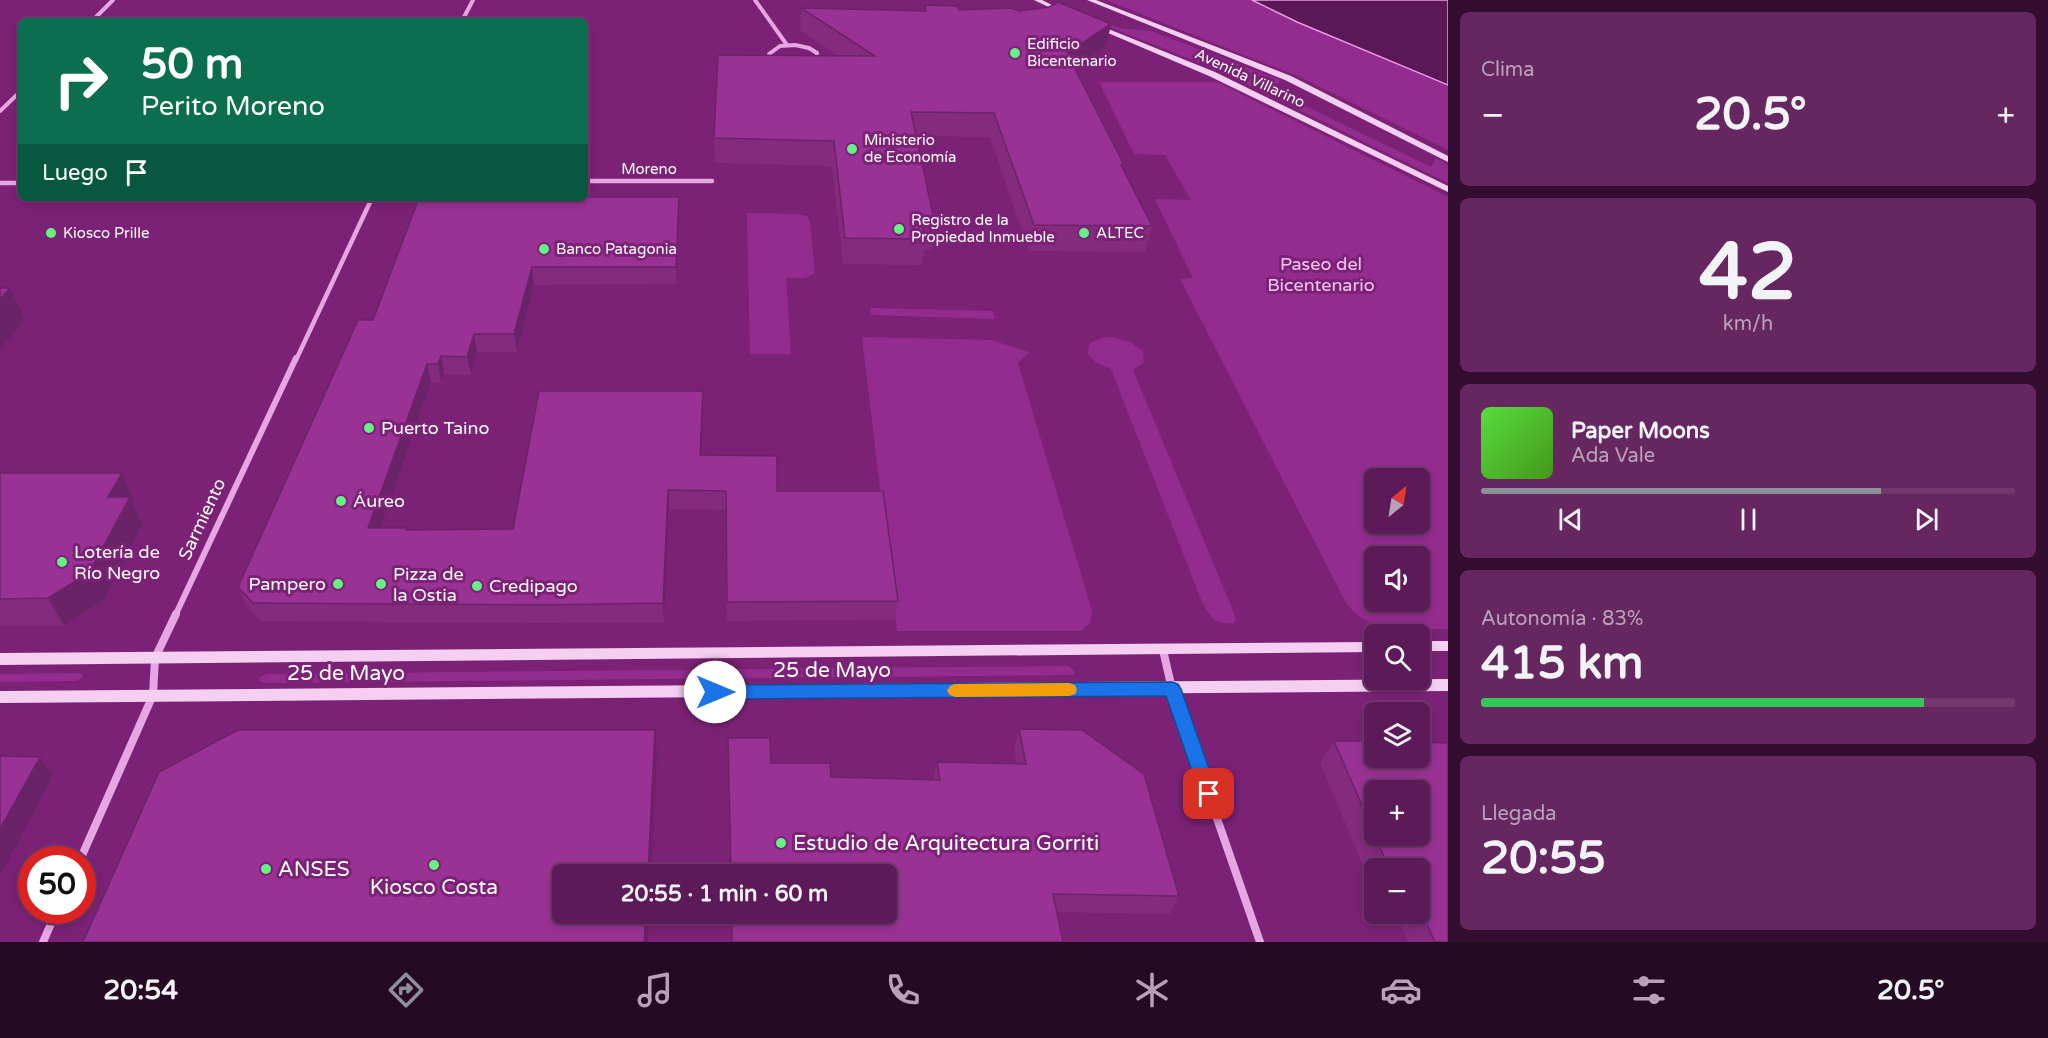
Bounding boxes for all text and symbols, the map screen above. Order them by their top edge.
place label: Edificio Bicentenario [1027,35,1117,70]
text: 50 m [141,39,243,90]
icon: right [42,42,120,120]
street label: Avenida Villarino [1192,45,1308,111]
marker: Edificio Bicentenario [1008,46,1022,60]
text: Clima [1481,58,1534,82]
text: 20.5° [1694,88,1807,142]
text: Perito Moreno [141,90,325,123]
text: − [1481,96,1505,135]
text: + [1996,96,2015,135]
place label: Ministerio de Economía [864,131,956,166]
marker: Ministerio de Economía [845,142,859,156]
icon: arrive [120,156,153,189]
text: Luego [42,160,108,186]
street label: Moreno [621,160,677,178]
place label: Registro de la Propiedad Inmueble [911,211,1055,246]
marker: Registro de la Propiedad Inmueble [892,222,906,236]
place label: Kiosco Prille [63,224,149,242]
place label: ALTEC [1096,224,1144,242]
marker: Kiosco Prille [44,226,58,240]
marker: ALTEC [1077,226,1091,240]
text: 42 [1699,226,1797,320]
place label: Banco Patagonia [556,240,677,258]
marker: Banco Patagonia [537,242,551,256]
park label: Paseo del Bicentenario [1267,253,1375,296]
text: km/h [1723,312,1773,336]
place label: Puerto Taino [381,417,489,439]
text: Paper Moons [1571,418,1710,444]
marker: Puerto Taino [362,421,376,435]
text: Ada Vale [1571,444,1655,468]
north arrow [1364,468,1430,534]
map controls [1364,468,1430,924]
street label: Sarmiento [173,475,231,563]
place label: Áureo [353,490,405,512]
marker: Áureo [334,494,348,508]
icon: previous [1554,503,1587,536]
icon: pause [1732,503,1765,536]
icon: next [1910,503,1943,536]
place label: Lotería de Río Negro [74,541,160,584]
button: sound [1364,546,1430,612]
marker: Lotería de Río Negro [55,555,69,569]
place label: Pizza de la Ostia [393,563,464,606]
place label: Pampero [249,573,326,595]
place label: Credipago [489,575,578,597]
marker: Pampero [331,577,345,591]
marker: Pizza de la Ostia [374,577,388,591]
marker: Credipago [470,579,484,593]
text: Autonomía · 83% [1481,607,1643,631]
button: search [1364,624,1430,690]
text: 415 km [1481,637,1643,691]
street label: 25 de Mayo [773,658,891,683]
position arrow [683,660,747,724]
street label: 25 de Mayo [287,661,405,686]
button: layers [1364,702,1430,768]
pin [1183,768,1234,819]
icon: arrive [1192,777,1225,810]
button: + [1364,780,1430,846]
text: Llegada [1481,802,1557,826]
place label: Estudio de Arquitectura Gorriti [793,831,1099,856]
text: 20:55 [1481,832,1606,886]
marker: Estudio de Arquitectura Gorriti [774,836,788,850]
speed limit sign: 50 [18,846,96,924]
place label: ANSES [278,857,350,882]
marker: Kiosco Costa [427,858,441,872]
button: − [1364,858,1430,924]
marker: ANSES [259,862,273,876]
place label: Kiosco Costa [370,875,498,900]
text: 20:55 · 1 min · 60 m [621,881,828,907]
icon: directions [385,969,427,1011]
icon: music [634,969,676,1011]
icon: phone [882,969,924,1011]
icon: climate [1131,969,1173,1011]
icon: car [1380,969,1422,1011]
icon: filters [1628,969,1670,1011]
text: 20:54 [103,974,178,1007]
text: 20.5° [1877,974,1945,1007]

